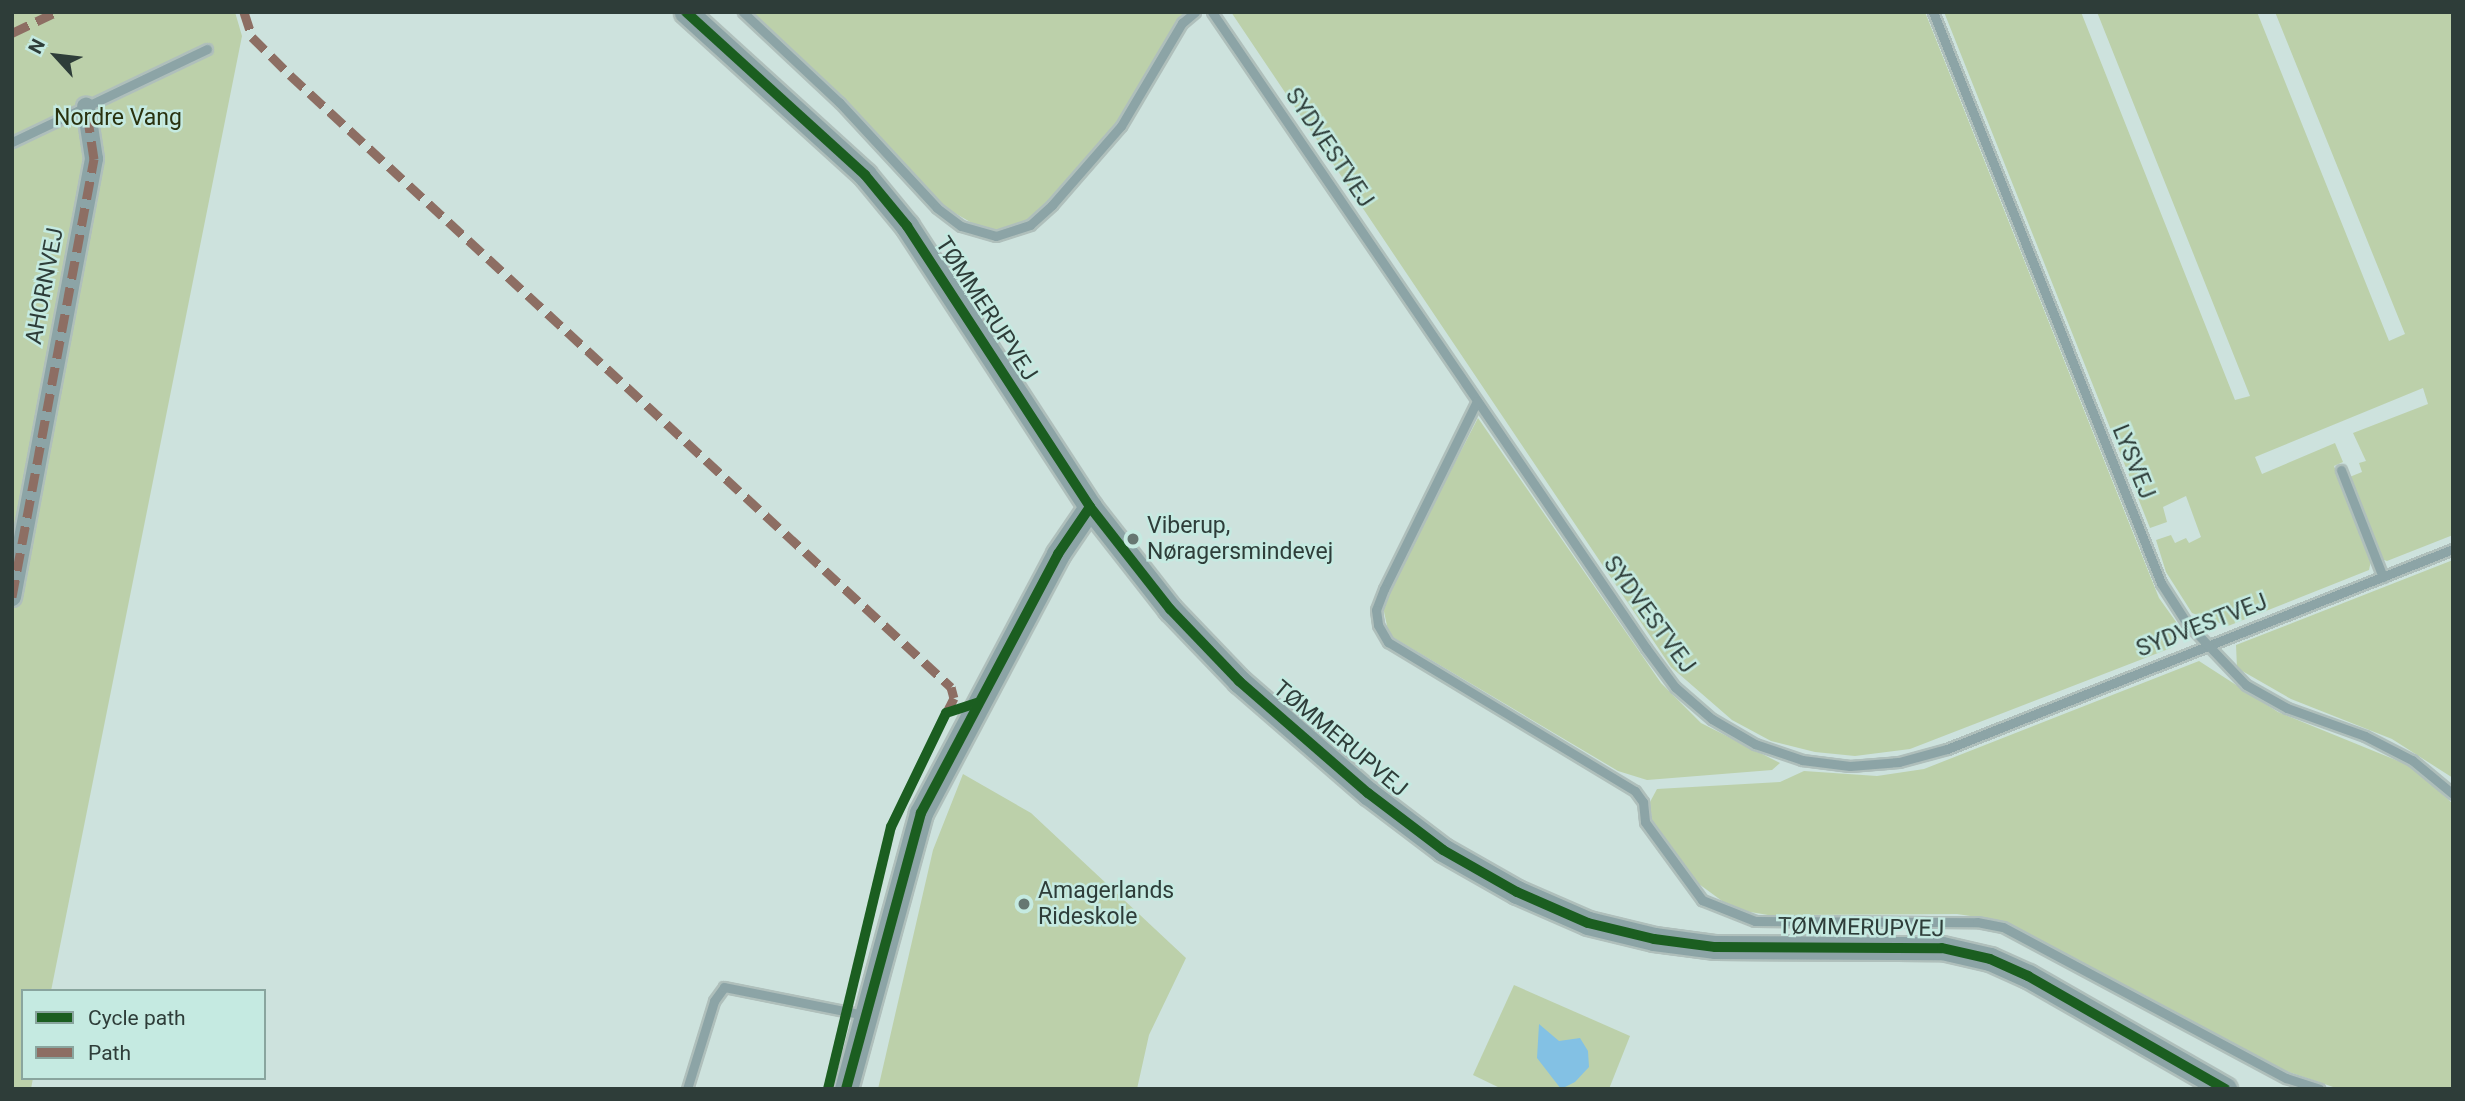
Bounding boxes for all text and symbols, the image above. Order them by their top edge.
north arrow [21,21,91,91]
text: N [24,35,50,57]
street label: SYDVESTVEJ [1279,83,1379,213]
park label: Nordre Vang [54,104,182,132]
street label: AHORNVEJ [20,225,70,347]
street label: TØMMERUPVEJ [929,232,1043,386]
street label: LYSVEJ [2106,421,2160,503]
place label: Viberup, Nøragersmindevej [1147,512,1333,566]
marker: Viberup, Nøragersmindevej [1125,531,1141,547]
street label: SYDVESTVEJ [1597,551,1701,679]
street label: SYDVESTVEJ [2133,588,2271,664]
street label: TØMMERUPVEJ [1267,675,1413,803]
place label: Amagerlands Rideskole [1038,877,1174,931]
marker: Amagerlands Rideskole [1016,896,1032,912]
street label: TØMMERUPVEJ [1778,913,1944,943]
legend [21,989,266,1080]
text: Cycle path [88,1006,186,1030]
text: Path [88,1041,131,1065]

